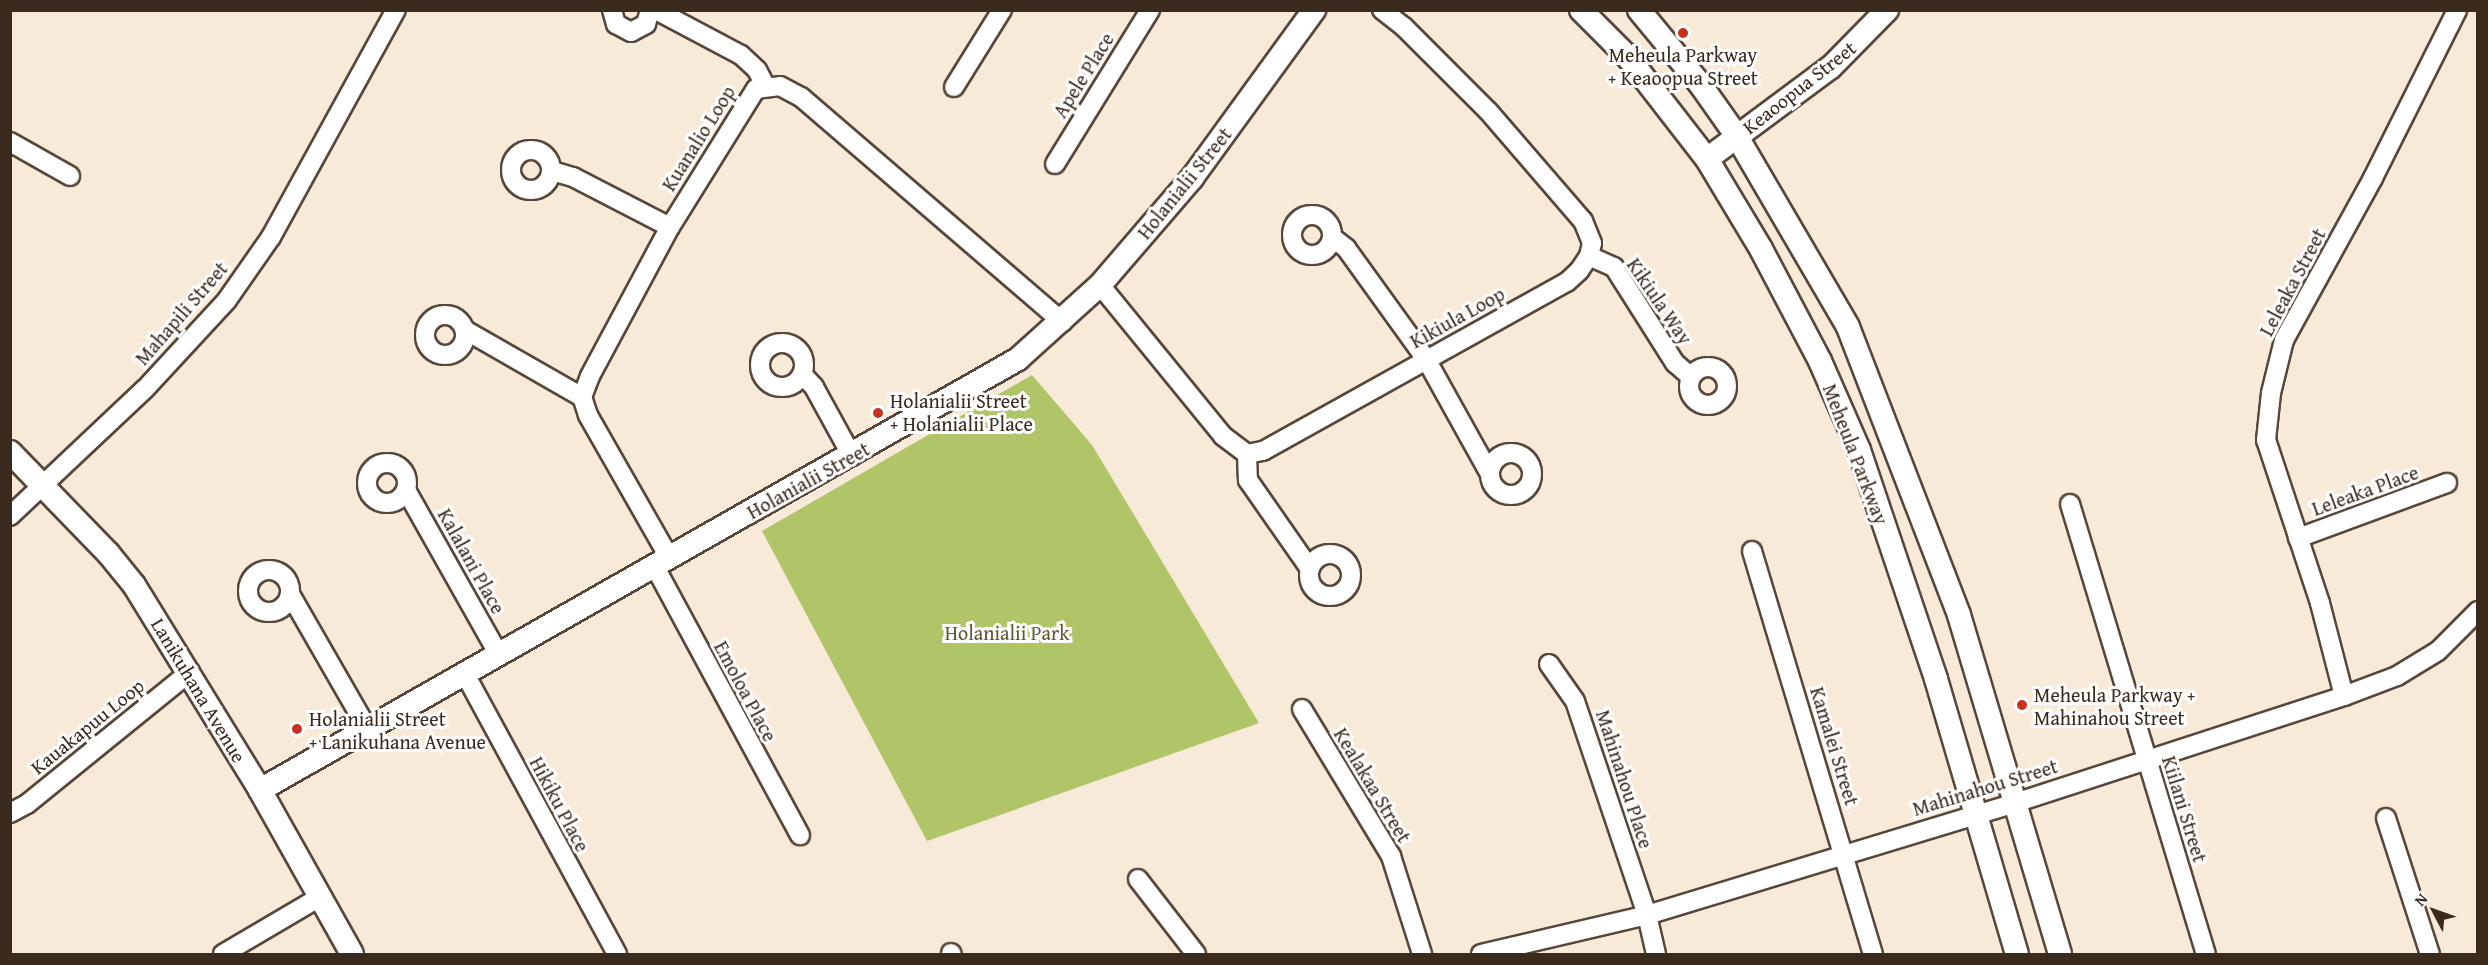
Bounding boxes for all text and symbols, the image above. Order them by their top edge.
marker: Meheula Parkway + Keaoopua Street [1676,26,1690,40]
street label: Apele Place [1047,28,1119,122]
street label: Keaoopua Street [1738,35,1860,139]
place label: Meheula Parkway + Keaoopua Street [1608,42,1758,89]
street label: Kuanalio Loop [656,81,740,195]
street label: Holanialii Street [1132,122,1236,244]
street label: Leleaka Street [2254,224,2330,340]
street label: Kikiula Way [1622,253,1698,349]
street label: Mahapili Street [130,256,232,370]
street label: Kikiula Loop [1405,281,1509,353]
street label: Meheula Parkway [1818,380,1894,528]
place label: Holanialii Street + Holanialii Place [890,389,1033,436]
marker: Holanialii Street + Holanialii Place [871,406,885,420]
street label: Holanialii Street [742,436,874,524]
street label: Leleaka Place [2308,460,2422,520]
street label: Kalalani Place [433,504,511,618]
street label: Lanikuhana Avenue [146,613,252,767]
park label: Holanialii Park [945,620,1069,644]
street label: Emoloa Place [709,637,783,745]
street label: Kauakapuu Loop [25,673,149,779]
place label: Meheula Parkway + Mahinahou Street [2034,682,2195,729]
street label: Kamalei Street [1806,684,1864,808]
marker: Meheula Parkway + Mahinahou Street [2015,698,2029,712]
place label: Holanialii Street + Lanikuhana Avenue [309,706,486,753]
street label: Mahinahou Place [1591,707,1659,851]
marker: Holanialii Street + Lanikuhana Avenue [290,722,304,736]
street label: Kealakaa Street [1329,723,1417,847]
street label: Hikiku Place [525,752,595,856]
street label: Kiilani Street [2157,753,2213,865]
street label: Mahinahou Street [1909,754,2061,820]
north arrow [2404,881,2464,941]
text: N [2408,887,2433,911]

